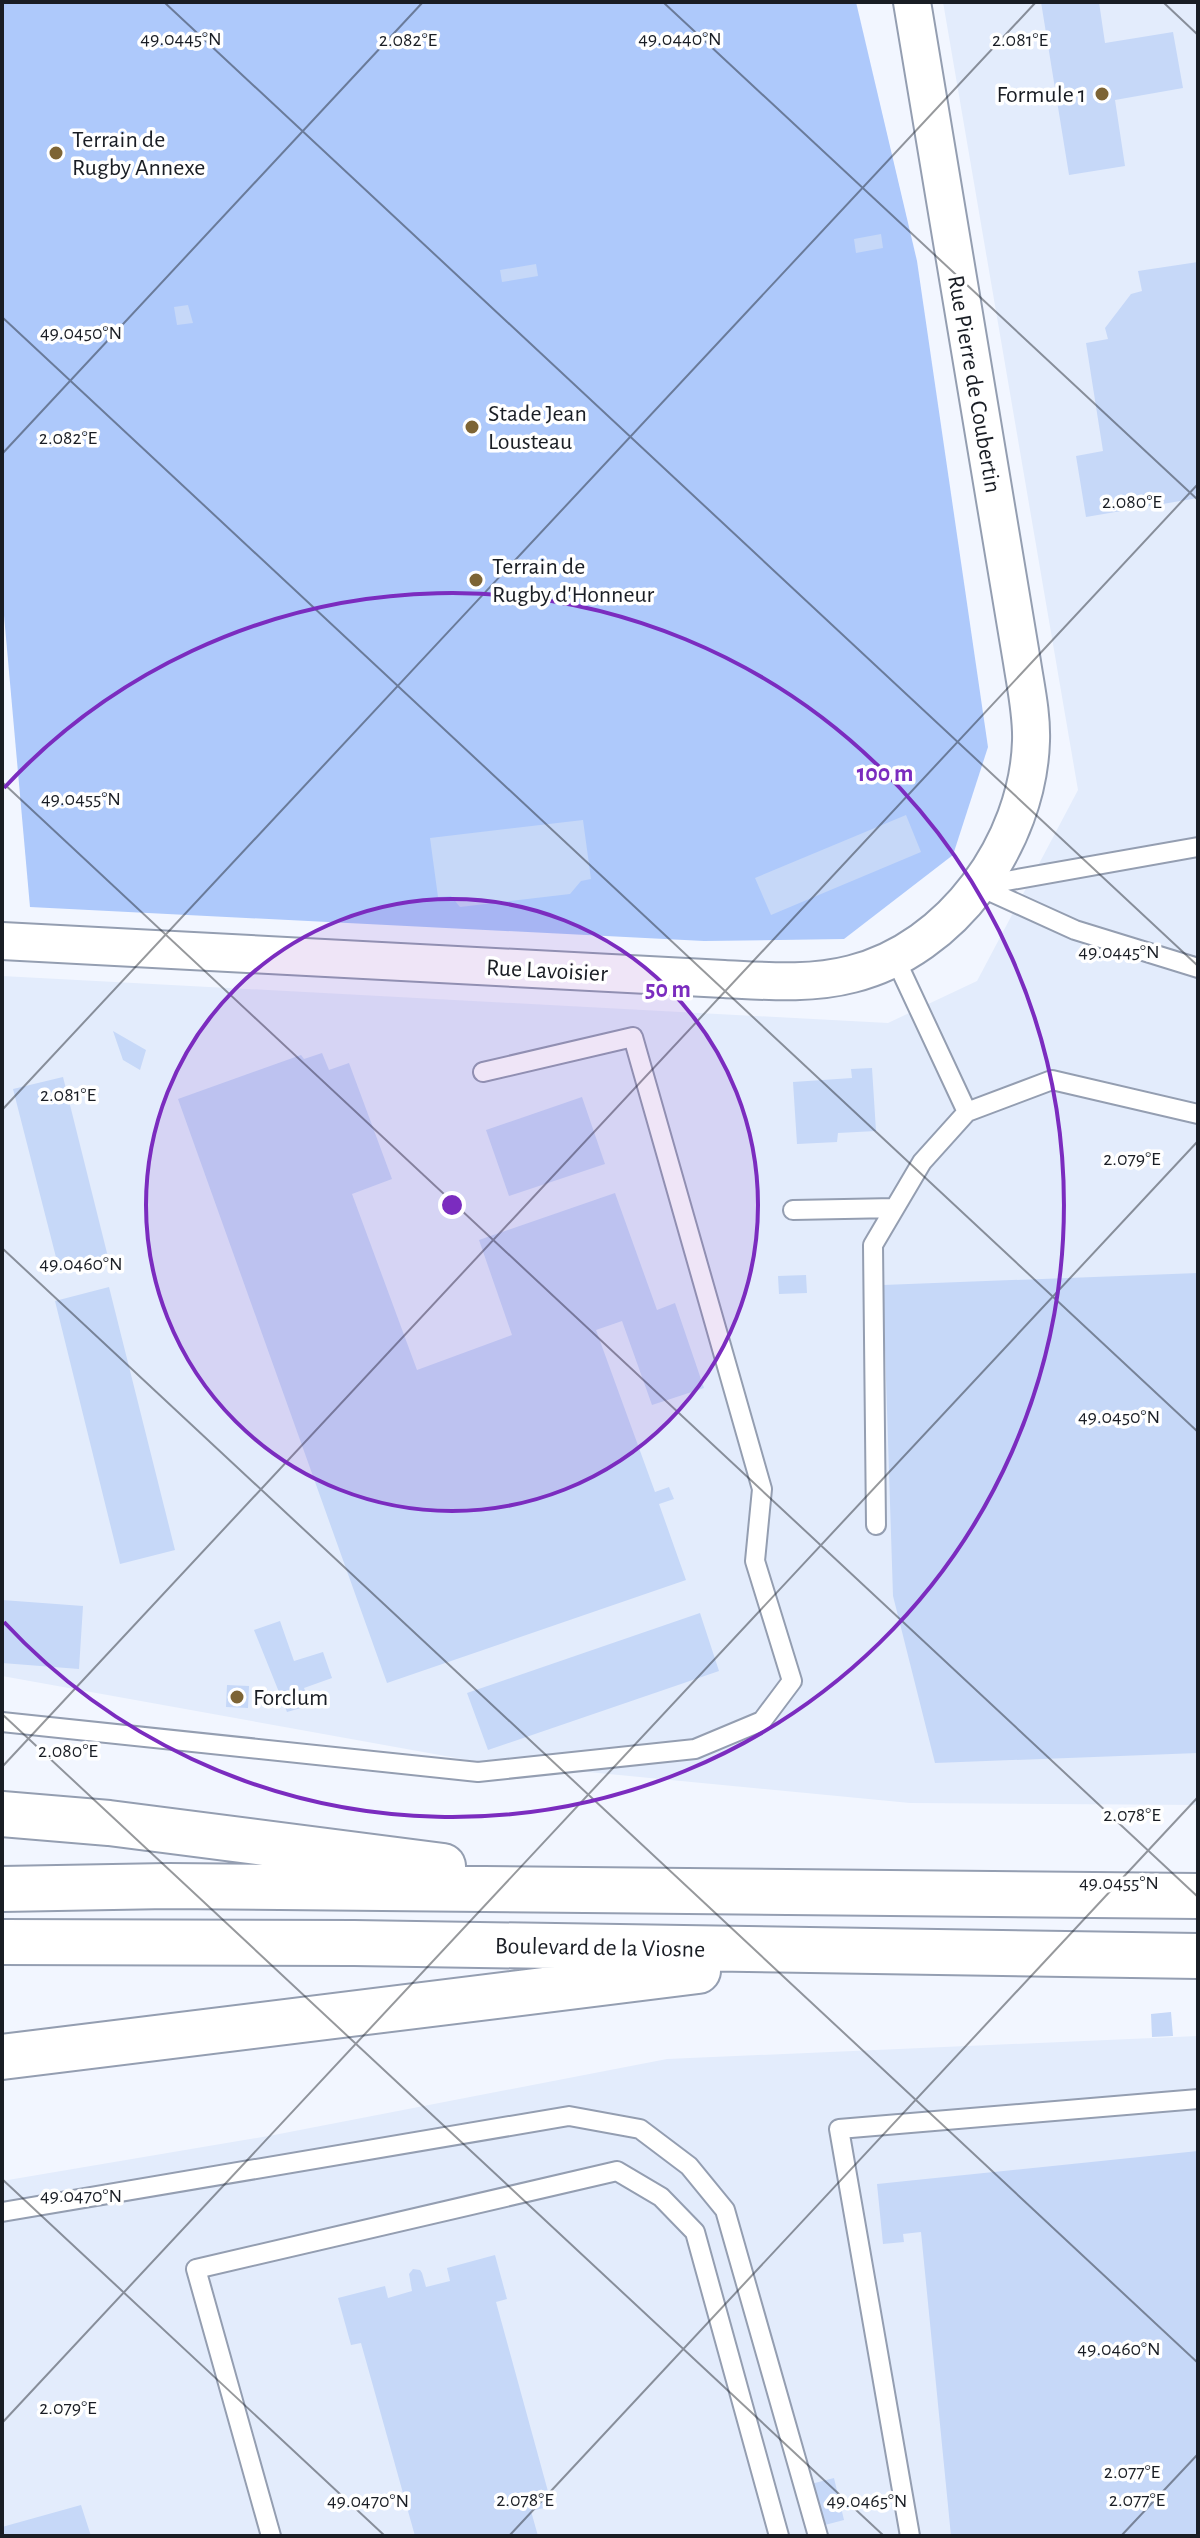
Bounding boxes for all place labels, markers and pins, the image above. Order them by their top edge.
place label: Formule 1 [997,83,1086,107]
marker: Formule 1 [1093,85,1111,103]
place label: Terrain de Rugby Annexe [72,128,205,180]
marker: Terrain de Rugby Annexe [47,144,65,162]
place label: Stade Jean Lousteau [488,402,587,454]
marker: Stade Jean Lousteau [463,418,481,436]
place label: Terrain de Rugby d'Honneur [492,555,654,607]
marker: Terrain de Rugby d'Honneur [467,571,485,589]
centre of rings [438,1191,466,1219]
place label: Forclum [253,1686,328,1710]
marker: Forclum [228,1688,246,1706]

